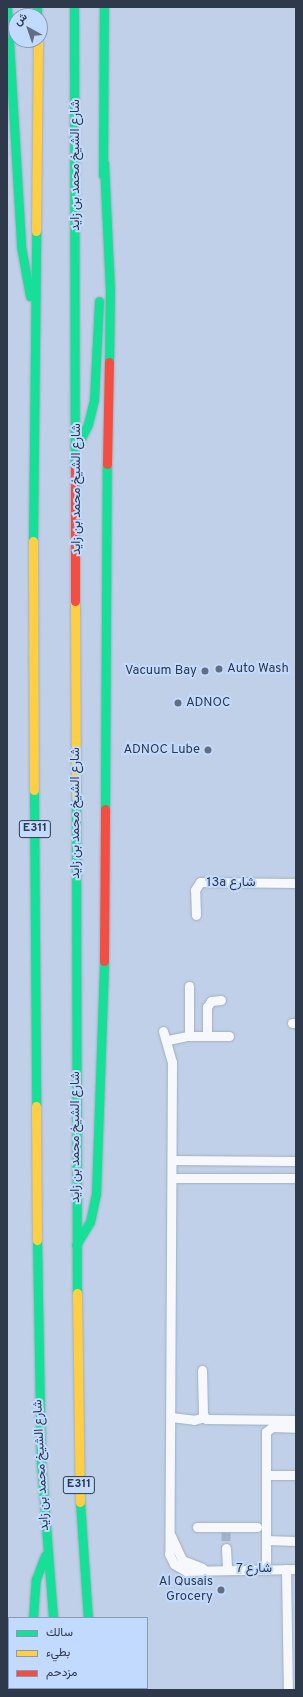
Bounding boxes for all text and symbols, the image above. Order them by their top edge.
north arrow [8,8,48,48]
text: ش [11,10,30,29]
street label: شارع الشيخ محمد بن زايد [68,99,84,231]
street label: شارع الشيخ محمد بن زايد [69,423,85,555]
place label: Auto Wash [227,661,289,677]
place label: Vacuum Bay [125,663,197,679]
marker: Auto Wash [214,664,224,674]
marker: Vacuum Bay [200,666,210,676]
place label: ADNOC [186,695,230,711]
marker: ADNOC [173,698,183,708]
place label: ADNOC Lube [123,742,200,758]
marker: ADNOC Lube [203,745,213,755]
street label: شارع الشيخ محمد بن زايد [68,747,84,879]
road number: E311 [18,819,52,839]
street label: 13a شارع [207,875,255,891]
street label: شارع الشيخ محمد بن زايد [68,1071,84,1203]
street label: شارع الشيخ محمد بن زايد [31,1399,53,1531]
road number: E311 [62,1475,96,1495]
street label: شارع 7 [236,1561,272,1577]
place label: Al Qusais Grocery [159,1575,213,1606]
marker: Al Qusais Grocery [216,1585,226,1595]
legend [8,1617,148,1689]
text: سالك [46,1625,73,1641]
text: بطيء [46,1645,70,1661]
text: مزدحم [46,1665,77,1681]

